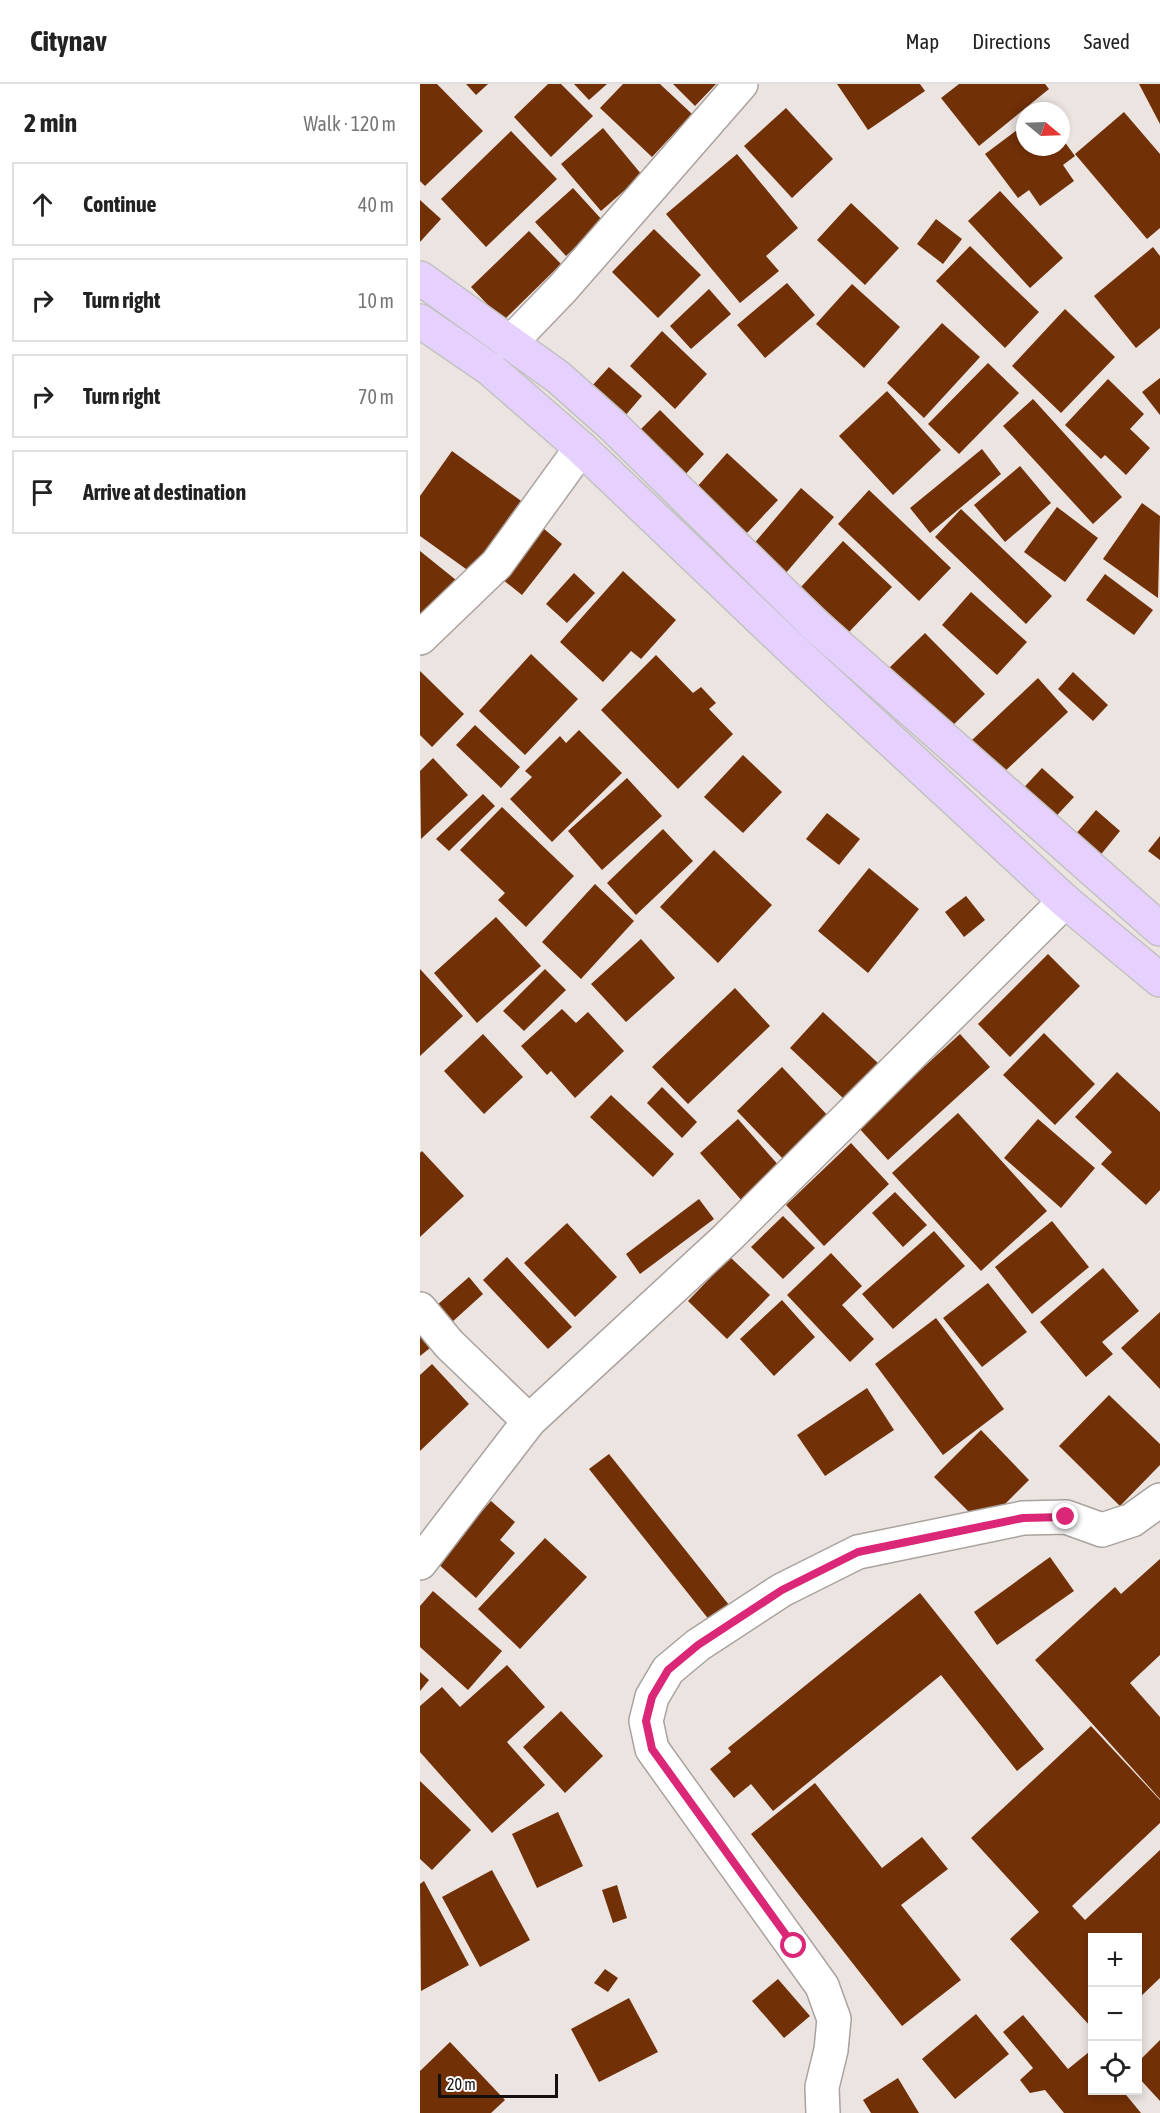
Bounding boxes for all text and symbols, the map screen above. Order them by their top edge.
text: Citynav [30,25,107,57]
text: Map [905,29,939,53]
text: Directions [972,29,1051,53]
text: Saved [1084,29,1130,53]
north arrow [1016,102,1070,156]
text: 2 min [24,108,77,138]
text: Walk · 120 m [304,112,396,135]
icon: ahead [26,188,59,221]
text: Continue [83,191,157,217]
text: 40 m [358,193,394,216]
icon: right [26,284,59,317]
text: Turn right [83,287,160,313]
text: 10 m [358,289,394,312]
icon: right [26,380,59,413]
text: Turn right [83,383,160,409]
text: 70 m [358,385,394,408]
icon: arrive [26,476,59,509]
text: Arrive at destination [83,479,246,505]
route end [1052,1503,1078,1529]
route start [780,1932,806,1958]
map controls [1088,1933,1142,2095]
button: + [1088,1933,1142,1987]
button: − [1088,1987,1142,2041]
button: locate [1088,2041,1142,2095]
scale bar [438,2071,558,2098]
text: 20 m [447,2075,476,2093]

